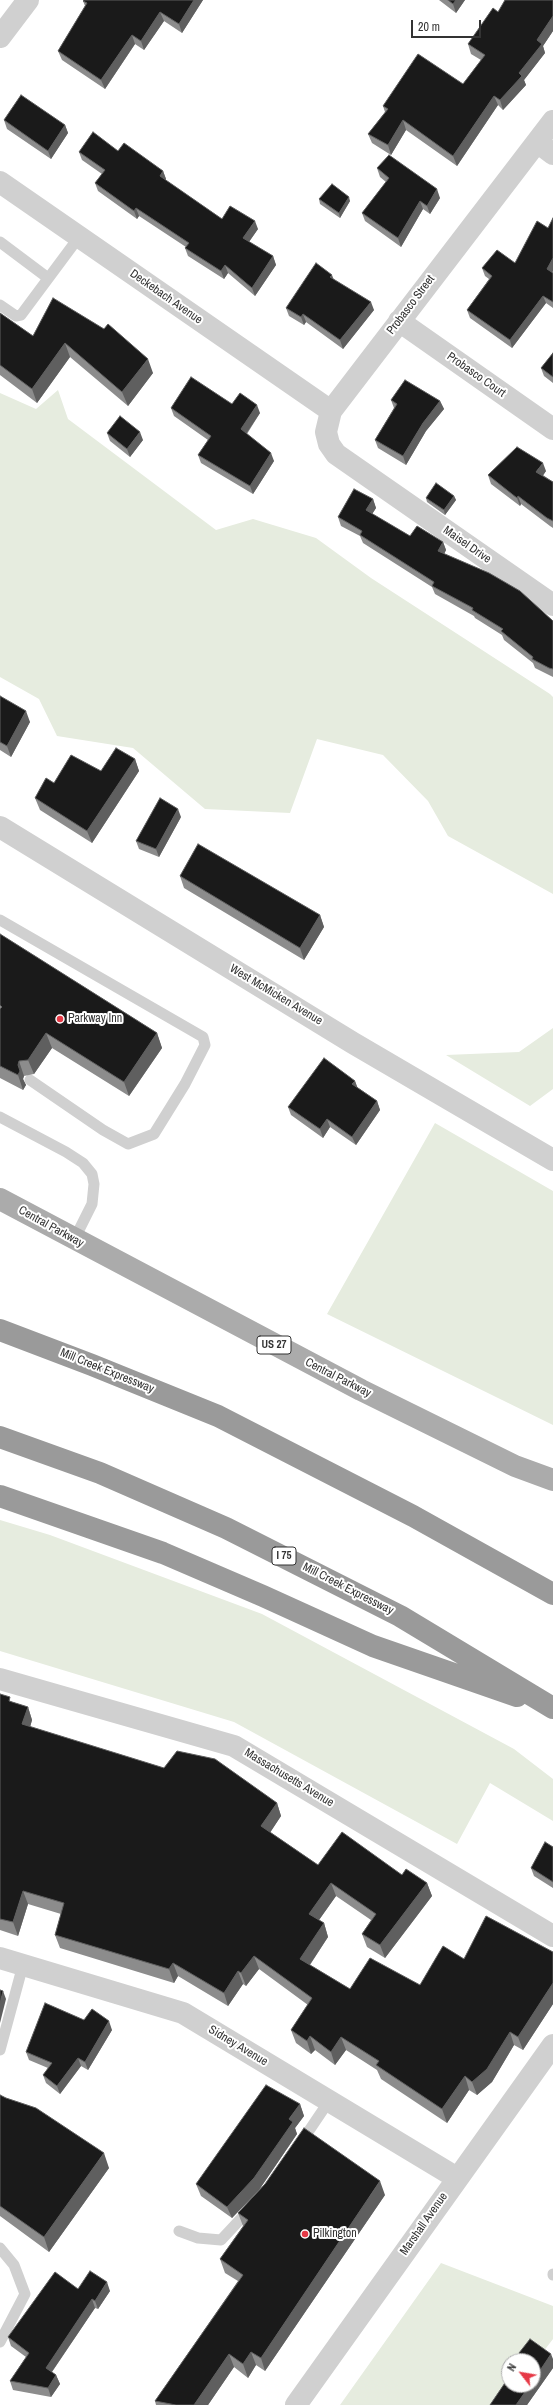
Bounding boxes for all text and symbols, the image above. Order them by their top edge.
scale bar [413,12,483,38]
text: 20 m [418,19,440,35]
street label: Deckebach Avenue [127,267,205,327]
street label: Probasco Street [384,272,438,338]
street label: Probasco Court [444,349,508,401]
street label: Maisel Drive [440,523,494,567]
street label: West McMicken Avenue [227,962,325,1028]
place label: Parkway Inn [68,1012,122,1026]
marker: Parkway Inn [55,1014,65,1024]
street label: Central Parkway [16,1203,86,1251]
road number: US 27 [257,1336,291,1354]
street label: Mill Creek Expressway [58,1346,156,1396]
street label: Central Parkway [303,1355,373,1401]
road number: I 75 [272,1547,296,1565]
street label: Mill Creek Expressway [300,1560,396,1618]
street label: Massachusetts Avenue [242,1746,336,1810]
street label: Sidney Avenue [206,2023,270,2069]
street label: Marshall Avenue [397,2190,451,2258]
place label: Pilkington [313,2227,357,2241]
marker: Pilkington [300,2229,310,2239]
north arrow [501,2353,541,2393]
text: N [504,2361,519,2374]

